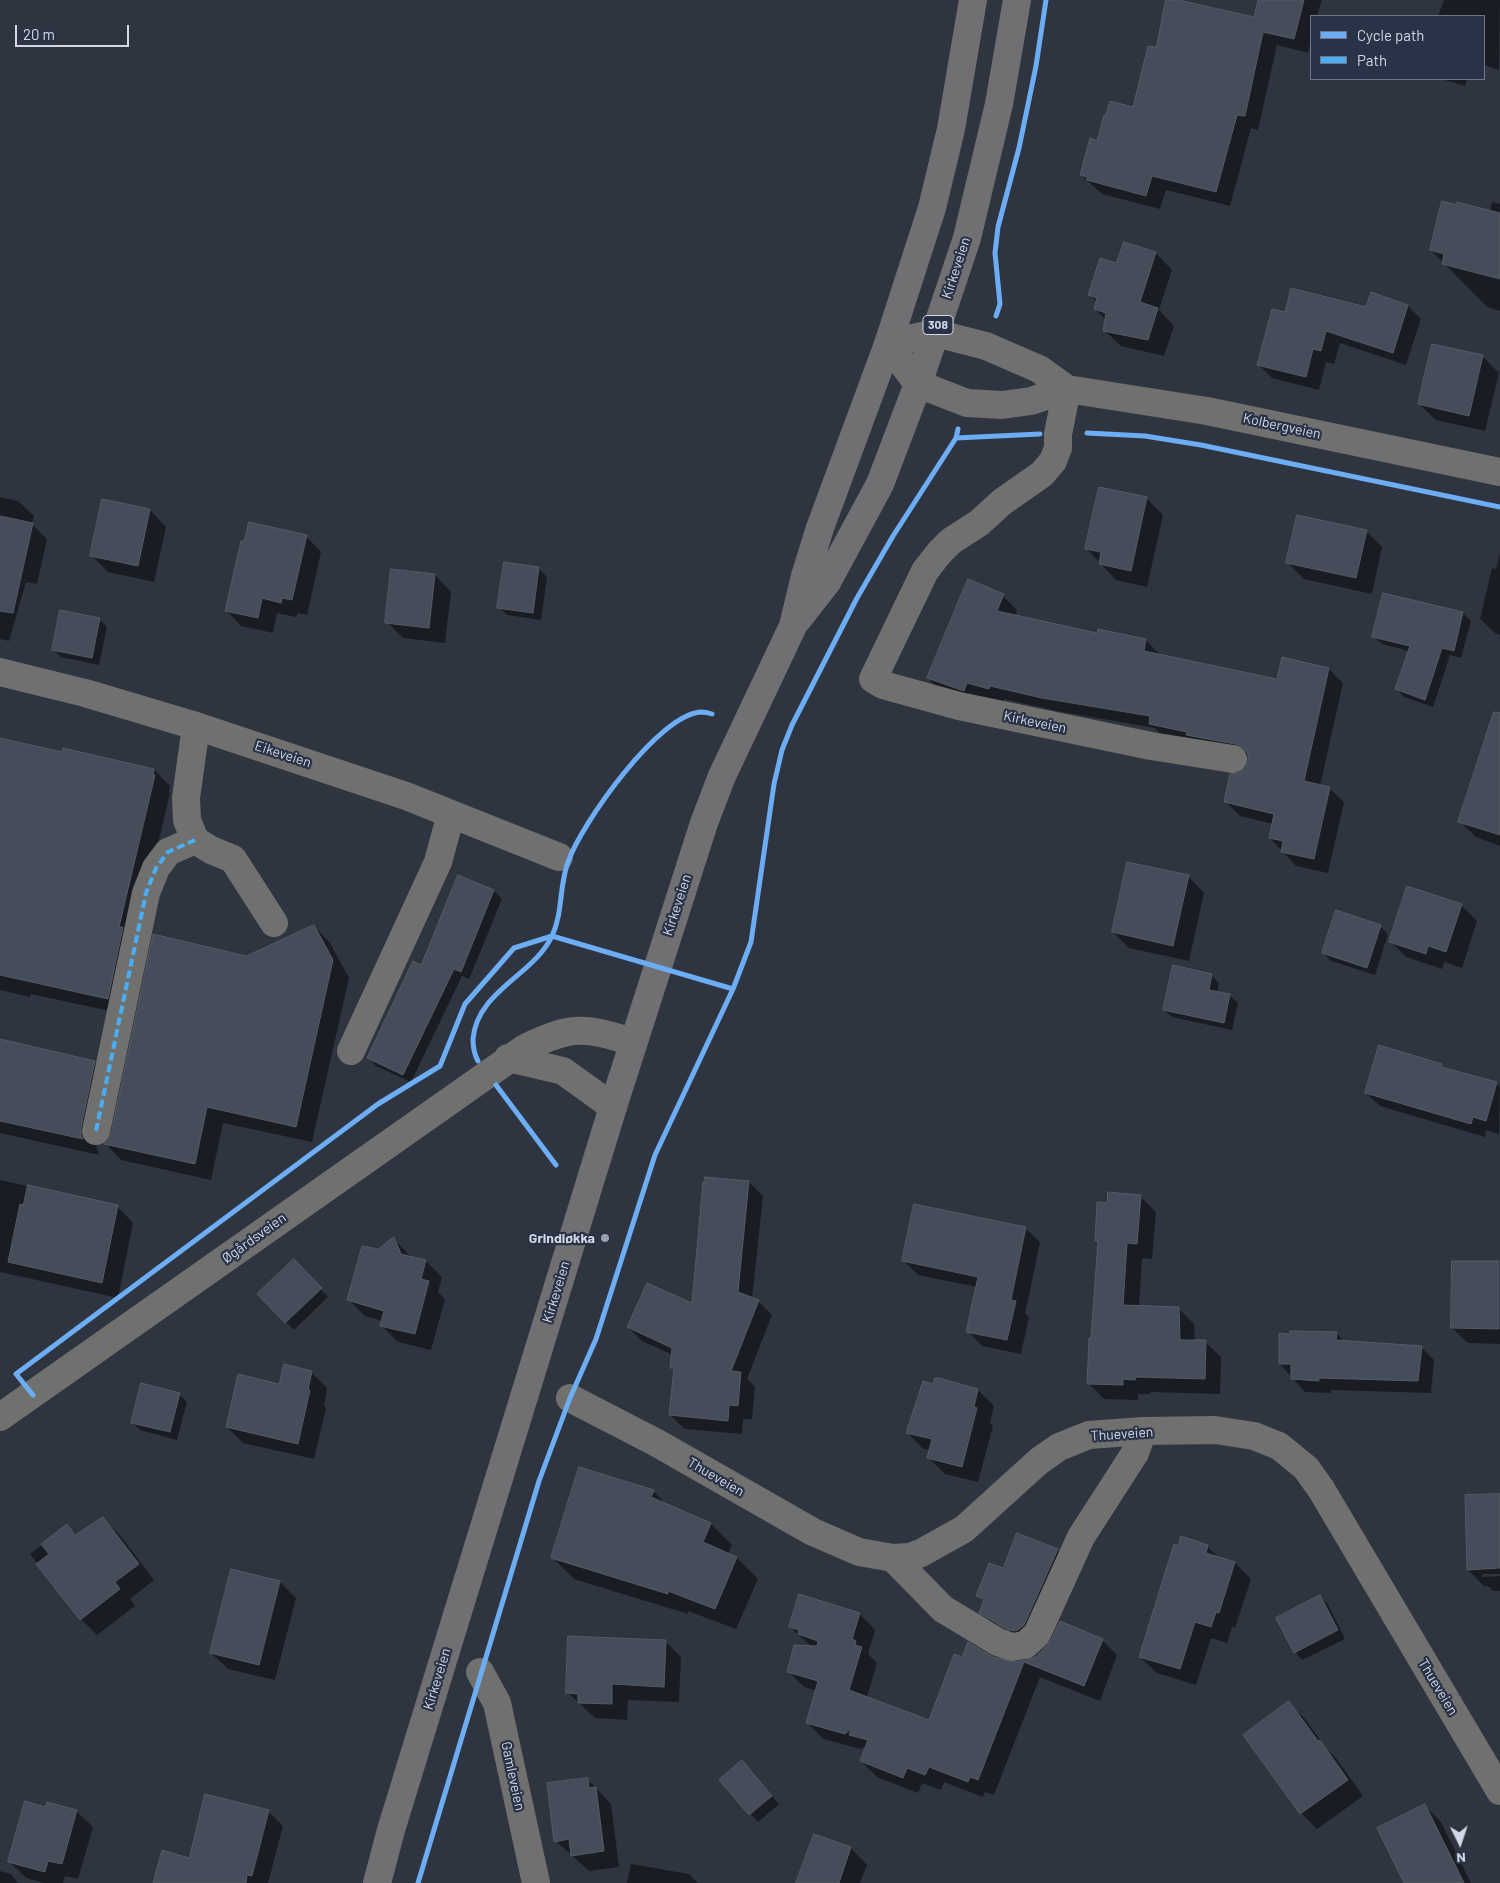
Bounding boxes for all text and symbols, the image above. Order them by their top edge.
scale bar [18,15,131,47]
legend [1310,15,1485,80]
text: 20 m [23,25,55,43]
text: Cycle path [1357,26,1424,44]
text: Path [1357,51,1387,69]
street label: Kirkeveien [938,235,974,301]
road number: 308 [923,316,953,334]
street label: Kolbergveien [1242,410,1322,442]
street label: Kirkeveien [1002,707,1068,737]
street label: Eikeveien [253,737,313,771]
street label: Kirkeveien [659,872,695,938]
street label: Øgårdsveien [219,1209,289,1267]
place label: Grindløkka [529,1230,595,1246]
marker: Grindløkka [599,1232,611,1244]
street label: Kirkeveien [539,1259,573,1325]
street label: Thueveien [1090,1423,1154,1445]
street label: Thueveien [685,1454,747,1500]
street label: Kirkeveien [420,1646,454,1712]
street label: Thueveien [1415,1656,1461,1718]
street label: Gamleveien [497,1740,529,1812]
north arrow [1435,1818,1485,1868]
text: N [1456,1850,1466,1867]

